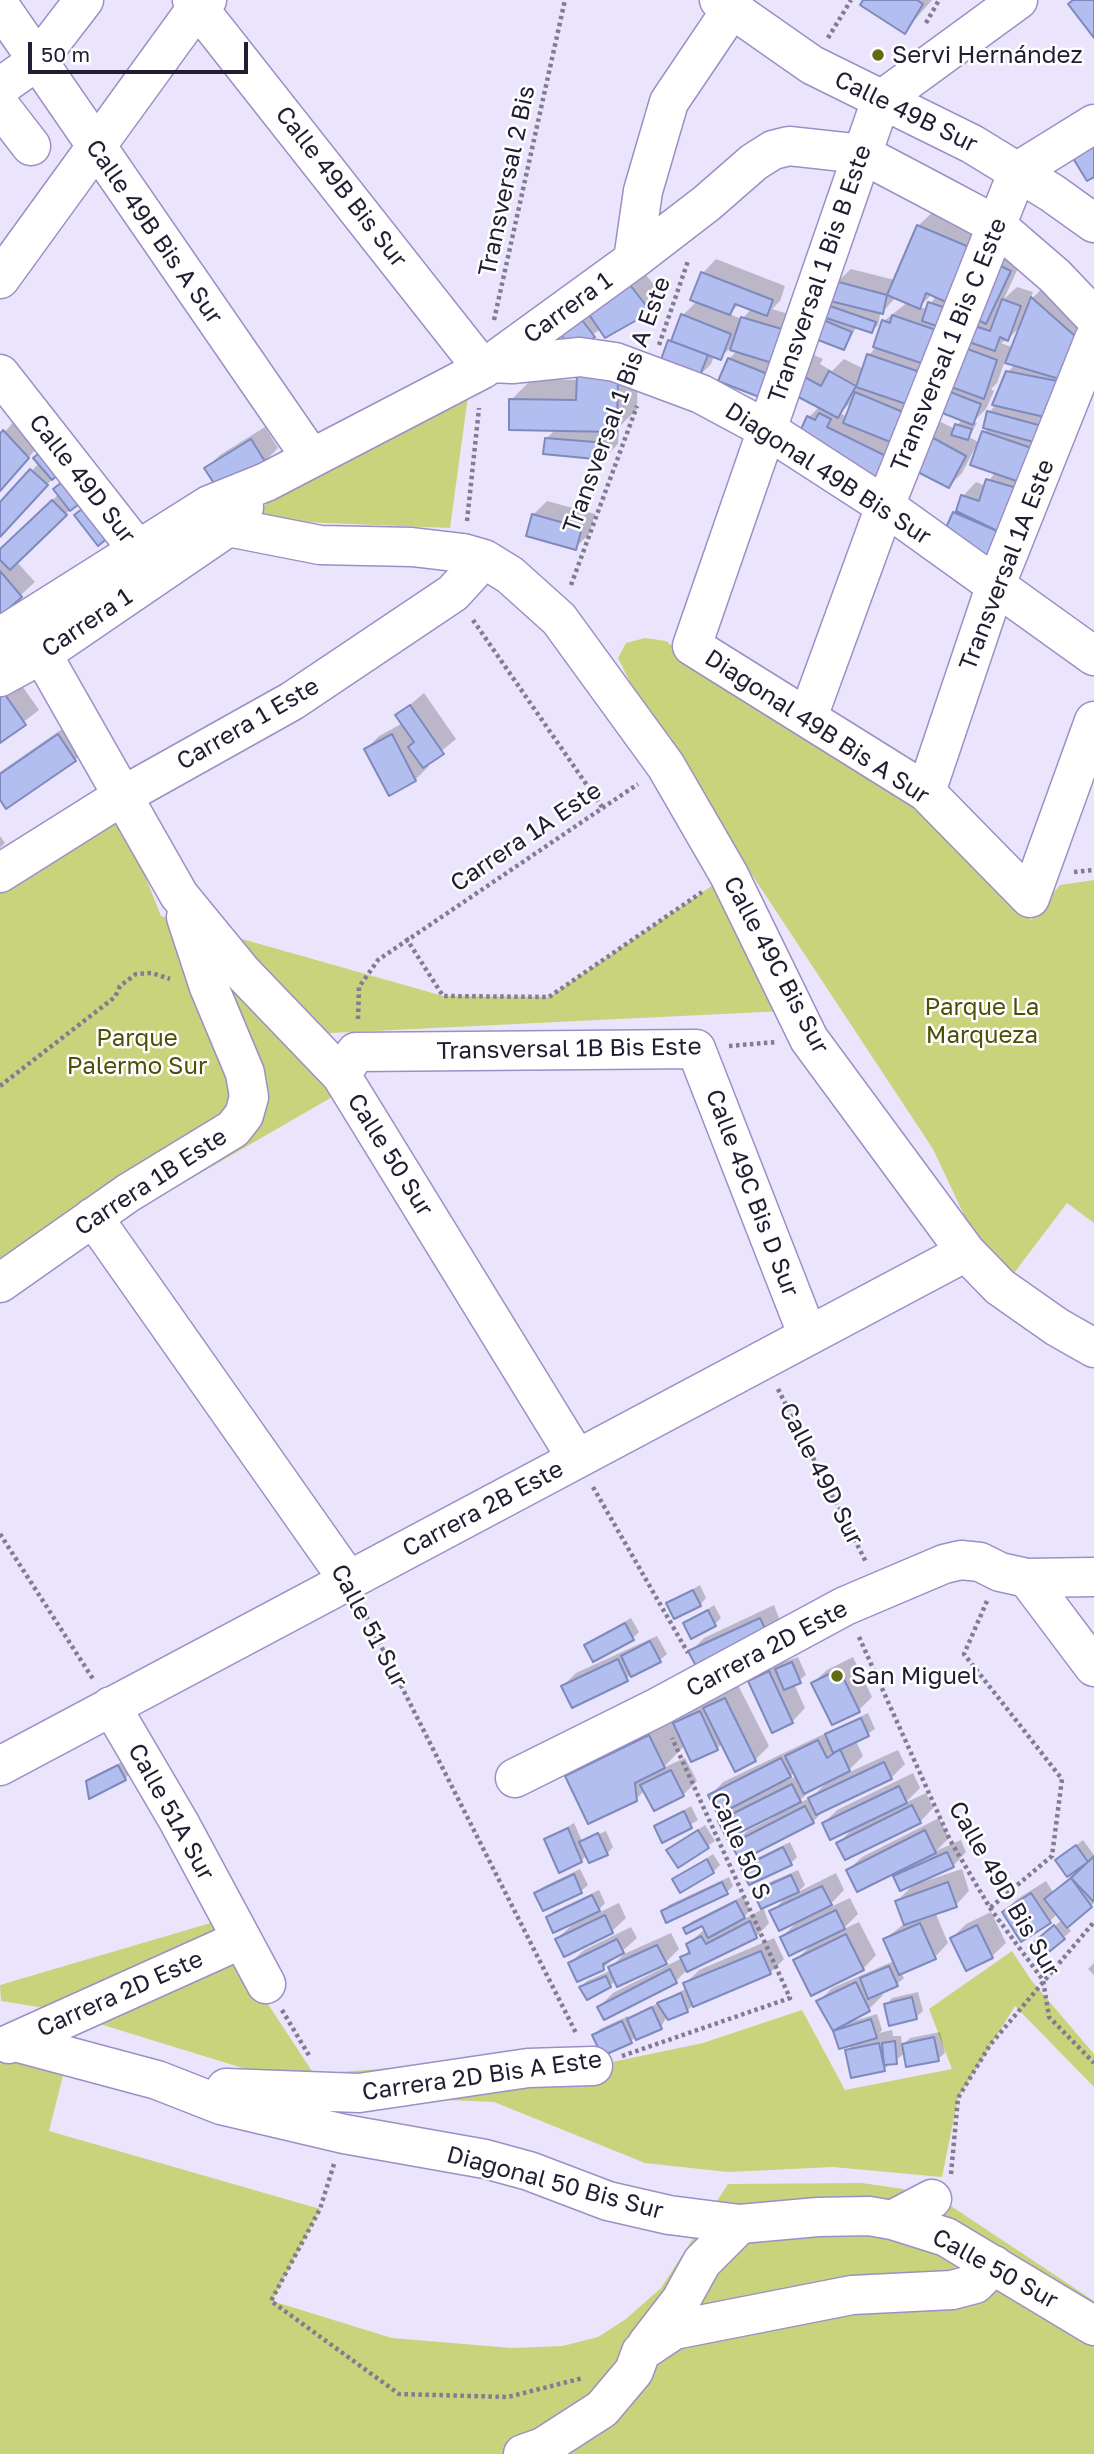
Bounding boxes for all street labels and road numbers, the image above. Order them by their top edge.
street label: Calle 49B Sur [830,65,982,159]
street label: Transversal 2 Bis [473,83,541,279]
street label: Calle 49B Bis Sur [269,101,413,273]
street label: Calle 49B Bis A Sur [79,134,229,330]
street label: Transversal 1 Bis B Este [762,141,878,407]
street label: Transversal 1 Bis C Este [885,214,1013,476]
street label: Carrera 1 [518,266,618,350]
street label: Transversal 1 Bis A Este [557,273,677,537]
street label: Diagonal 49B Bis Sur [720,397,936,551]
street label: Calle 49D Sur [23,409,141,549]
street label: Transversal 1A Este [953,455,1061,675]
street label: Carrera 1 [36,582,138,664]
street label: Diagonal 49B Bis A Sur [699,644,935,810]
street label: Carrera 1 Este [172,672,324,776]
street label: Carrera 1A Este [445,776,607,898]
street label: Calle 49C Bis Sur [717,871,835,1059]
street label: Transversal 1B Bis Este [436,1032,702,1066]
street label: Calle 49C Bis D Sur [699,1085,805,1301]
street label: Calle 50 Sur [341,1088,439,1222]
street label: Carrera 1B Este [70,1122,232,1242]
street label: Calle 49D Sur [773,1398,869,1550]
street label: Carrera 2B Este [398,1455,568,1563]
street label: Calle 51 Sur [324,1559,414,1693]
street label: Carrera 2D Este [681,1594,853,1704]
street label: Calle 51A Sur [122,1739,220,1885]
street label: Calle 50 S [703,1788,777,1904]
street label: Calle 49D Bis Sur [942,1796,1066,1982]
street label: Carrera 2D Este [33,1945,207,2043]
street label: Carrera 2D Bis A Este [360,2045,604,2107]
street label: Diagonal 50 Bis Sur [443,2140,667,2226]
street label: Calle 50 Sur [927,2223,1063,2315]

